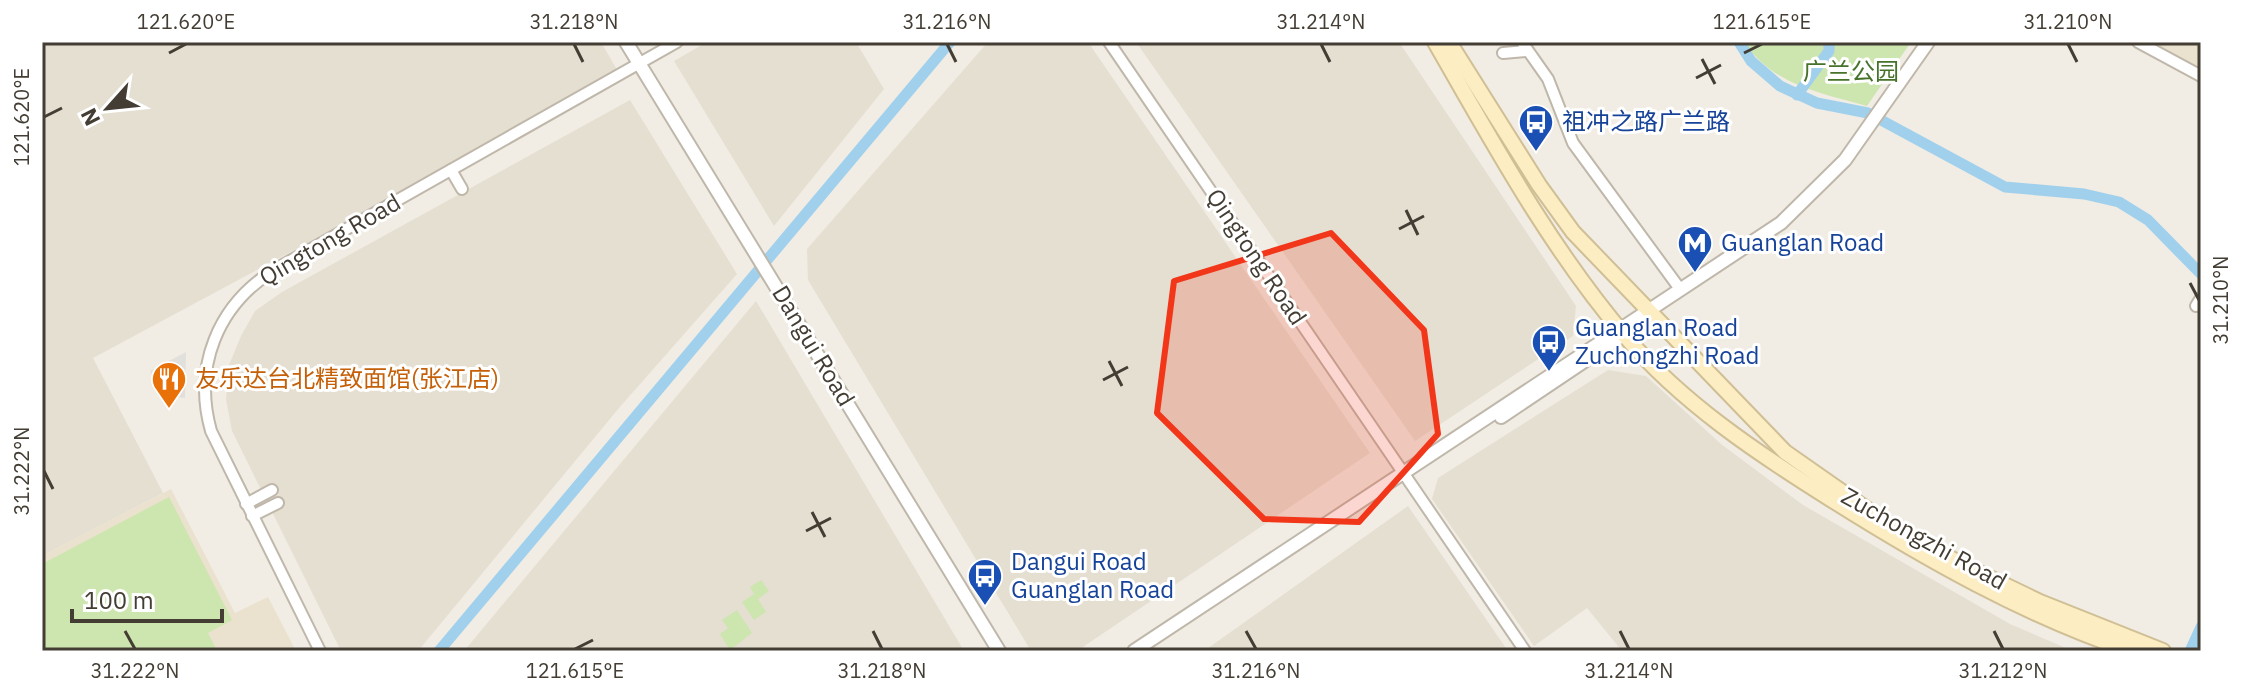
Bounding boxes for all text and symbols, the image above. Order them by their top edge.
text: 121.620°E [137,8,235,35]
text: 31.218°N [530,8,618,35]
text: 31.216°N [903,8,991,35]
text: 31.214°N [1277,8,1365,35]
text: 121.615°E [1713,8,1811,35]
text: 31.210°N [2024,8,2112,35]
park label: 广兰公园 [1803,55,1899,87]
text: 121.620°E [8,68,35,166]
north arrow [68,68,148,148]
bus stop icon: 祖冲之路广兰路 [1517,103,1555,153]
text: N [73,104,106,131]
place label: 祖冲之路广兰路 [1562,105,1730,137]
street label: Qingtong Road [1199,182,1314,331]
street label: Qingtong Road [253,186,406,293]
metro station icon: Guanglan Road [1676,224,1714,274]
place label: Guanglan Road [1721,226,1884,258]
text: 31.210°N [2207,256,2234,344]
street label: Dangui Road [765,279,862,412]
place label: Guanglan Road Zuchongzhi Road [1575,311,1760,371]
bus stop icon: Guanglan Road Zuchongzhi Road [1530,323,1568,373]
restaurant icon: 友乐达台北精致面馆(张江店) [150,360,188,410]
place label: 友乐达台北精致面馆(张江店) [195,362,499,394]
text: 31.222°N [8,427,35,515]
street label: Zuchongzhi Road [1836,479,2013,597]
place label: Dangui Road Guanglan Road [1011,545,1174,605]
bus stop icon: Dangui Road Guanglan Road [966,557,1004,607]
scale bar [72,573,222,623]
text: 100 m [84,584,154,616]
text: 31.222°N [91,657,179,684]
text: 121.615°E [526,657,624,684]
text: 31.218°N [838,657,926,684]
text: 31.216°N [1212,657,1300,684]
text: 31.214°N [1585,657,1673,684]
text: 31.212°N [1959,657,2047,684]

